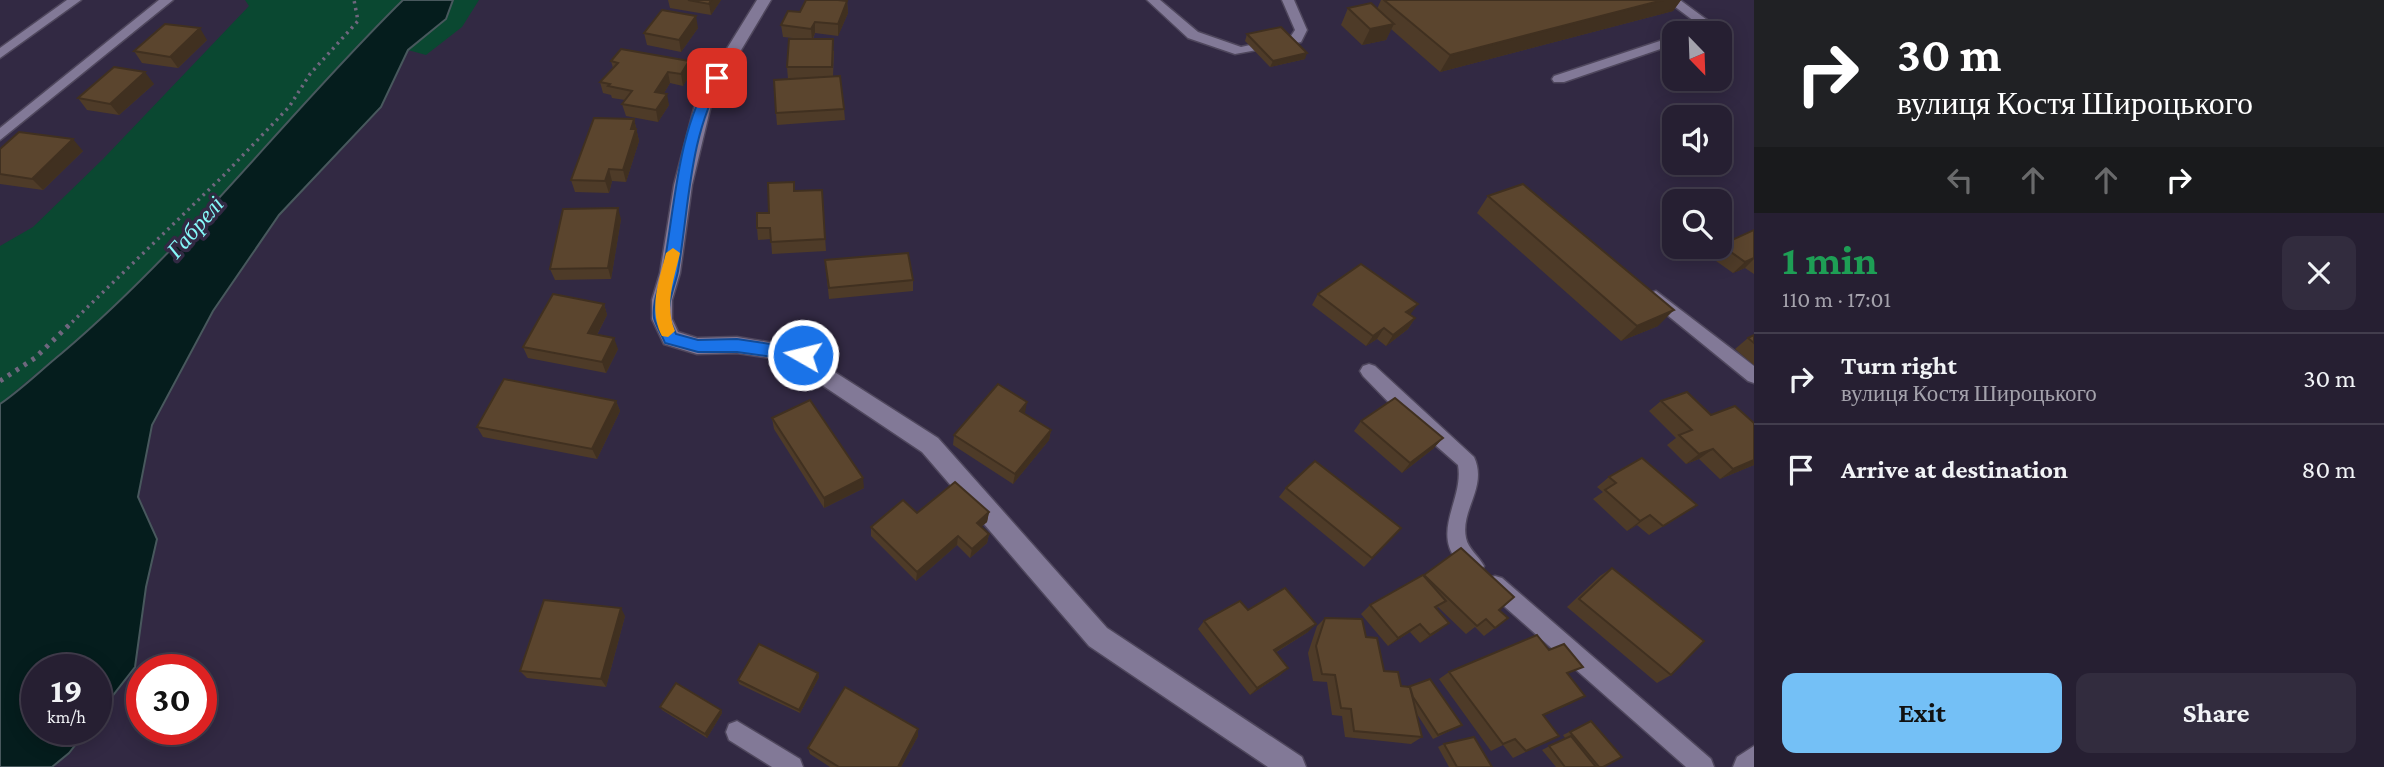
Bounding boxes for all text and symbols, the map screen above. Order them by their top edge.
north arrow [1662,21,1732,91]
map controls [1662,21,1732,259]
text: 30 m [1897,27,2002,82]
icon: right [1782,28,1873,119]
pin [687,48,747,108]
icon: arrive [698,59,736,97]
text: вулиця Костя Широцького [1897,85,2253,121]
button: sound [1662,105,1732,175]
icon: left [1941,161,1979,199]
icon: ahead [2014,161,2052,199]
icon: ahead [2087,161,2125,199]
icon: right [2160,161,2198,199]
button: search [1662,189,1732,259]
water label: Габрелі [161,191,229,264]
text: 1 min [1782,236,1878,283]
button: close [2282,236,2356,310]
text: 110 m · 17:01 [1782,286,1891,312]
position arrow [766,318,840,392]
text: Turn right [1841,351,1957,380]
icon: right [1782,360,1820,398]
text: 30 m [2303,364,2356,393]
text: вулиця Костя Широцького [1841,380,2097,406]
icon: arrive [1782,451,1820,489]
text: Arrive at destination [1841,455,2068,484]
text: 80 m [2302,455,2356,484]
speed limit sign: 30 [126,654,217,745]
text: 19 [50,671,83,710]
button: Exit [1782,673,2062,753]
button: Share [2076,673,2356,753]
text: km/h [47,707,86,727]

